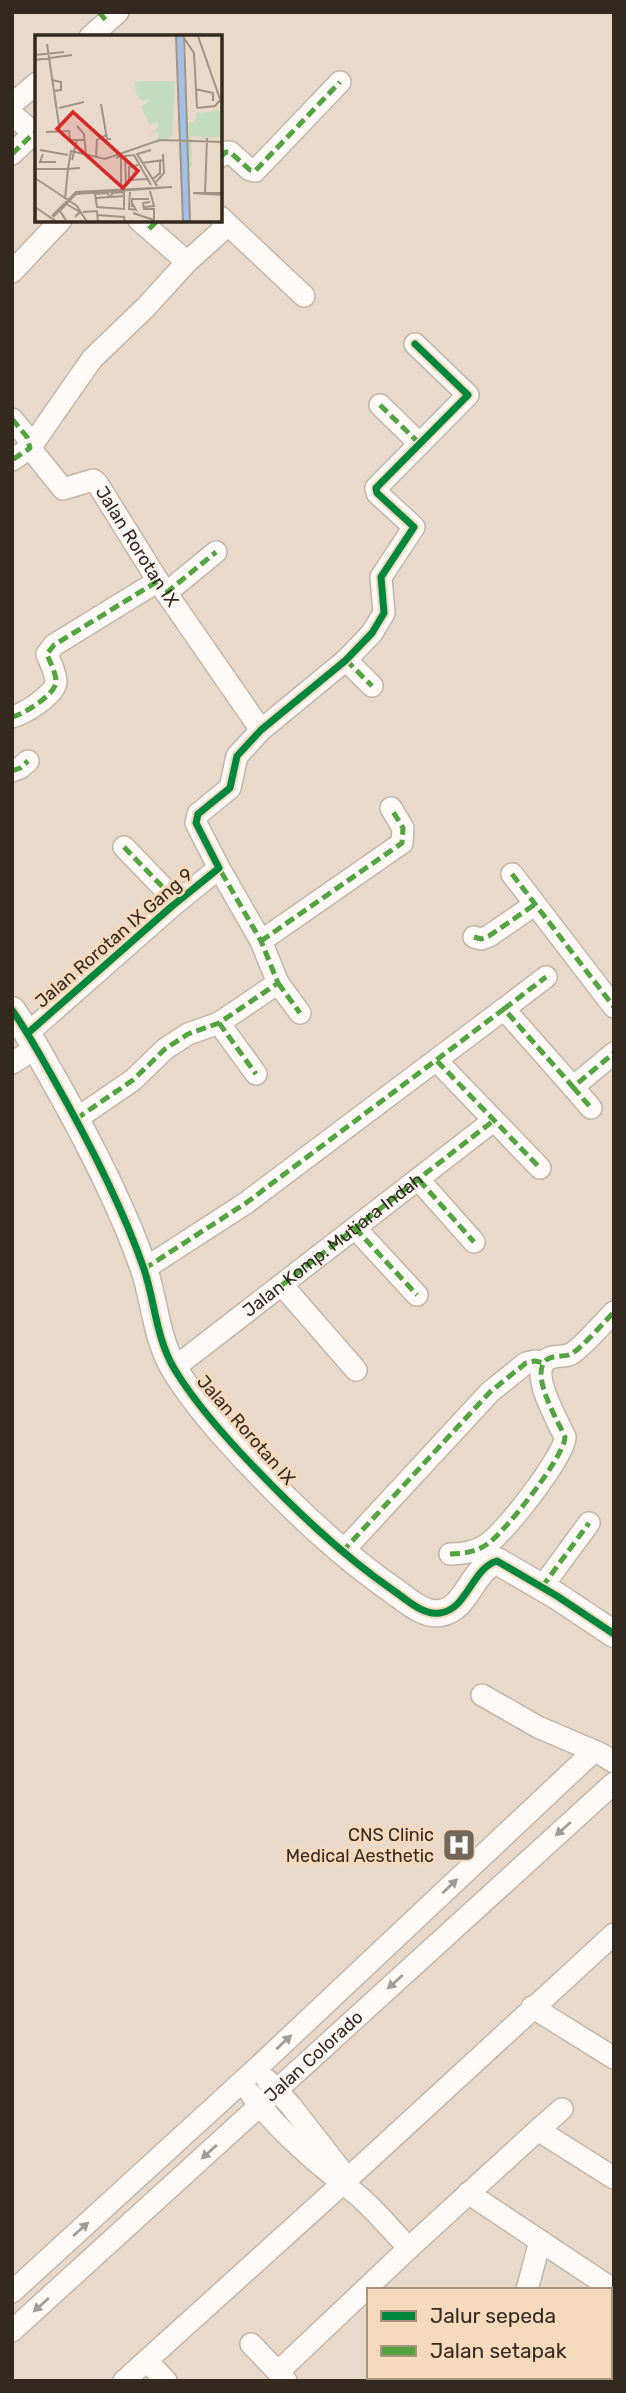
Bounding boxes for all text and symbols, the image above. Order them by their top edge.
inset map [35,35,222,222]
street label: Jalan Rorotan IX [91,482,183,611]
street label: Jalan Rorotan IX Gang 9 [31,864,197,1012]
street label: Jalan Komp. Mutiara Indah [238,1168,427,1322]
street label: Jalan Rorotan IX [192,1371,300,1489]
one-way arrow [554,1821,572,1837]
place label: CNS Clinic Medical Aesthetic [286,1824,434,1867]
hospital icon: CNS Clinic Medical Aesthetic [440,1826,478,1864]
one-way arrow [441,1877,458,1894]
one-way arrow [386,1974,404,1990]
street label: Jalan Colorado [260,2006,368,2107]
one-way arrow [275,2034,293,2050]
one-way arrow [200,2144,218,2160]
one-way arrow [72,2221,90,2237]
legend [367,2288,612,2379]
one-way arrow [32,2297,49,2312]
text: Jalur sepeda [430,2303,556,2328]
text: Jalan setapak [430,2338,567,2363]

